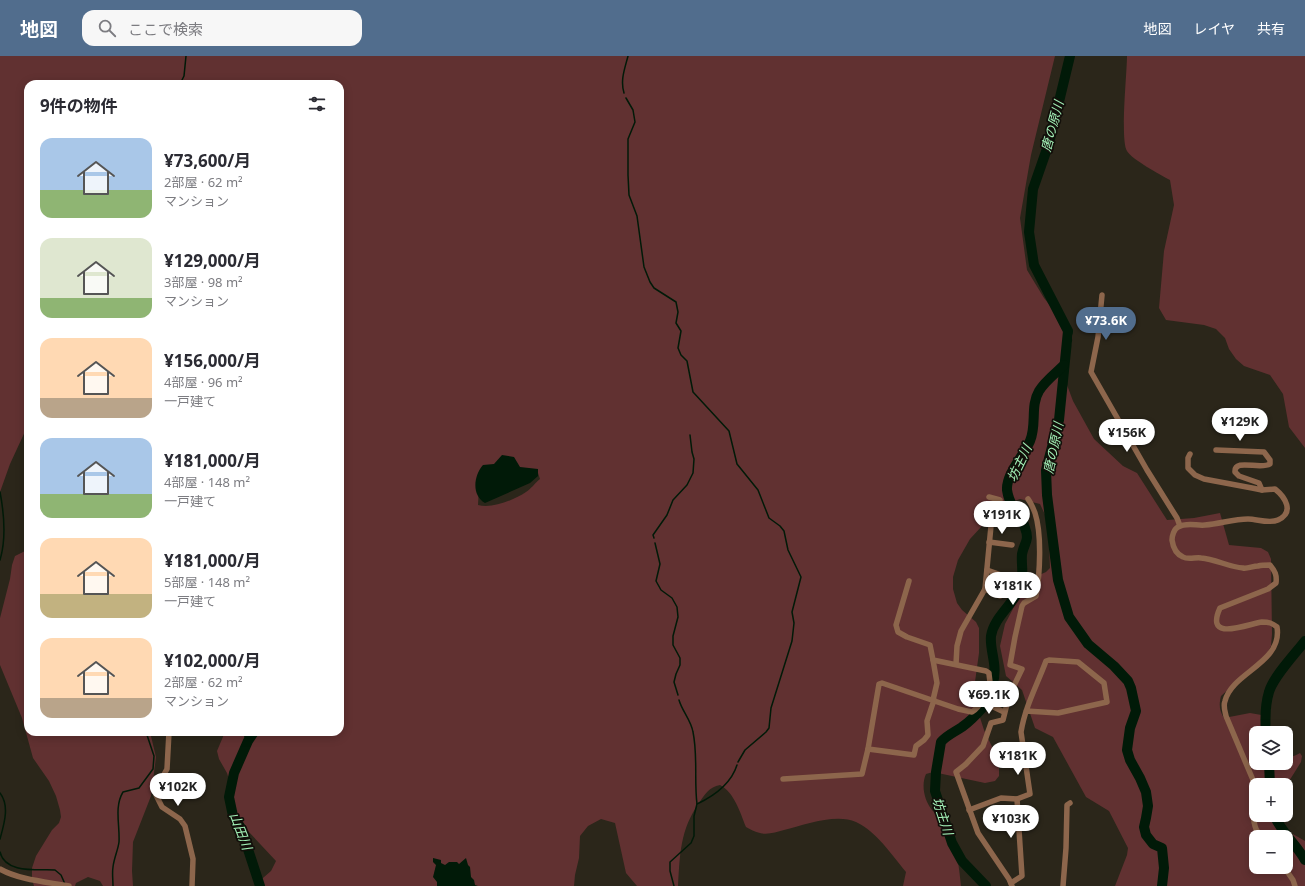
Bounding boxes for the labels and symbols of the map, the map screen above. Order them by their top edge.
water label: 唐の原川 [1037,97,1068,153]
pin: ¥73.6K [1073,307,1139,341]
pin: ¥129K [1212,408,1268,442]
water label: 唐の原川 [1039,419,1068,475]
pin: ¥156K [1099,419,1155,453]
water label: 坊主川 [1002,440,1037,484]
pin: ¥191K [974,501,1030,535]
pin: ¥181K [985,572,1041,606]
pin: ¥69.1K [956,681,1022,715]
pin: ¥181K [990,742,1046,776]
pin: ¥102K [150,773,206,807]
water label: 坊主川 [928,795,958,839]
pin: ¥103K [983,805,1039,839]
water label: 山田川 [226,810,257,854]

